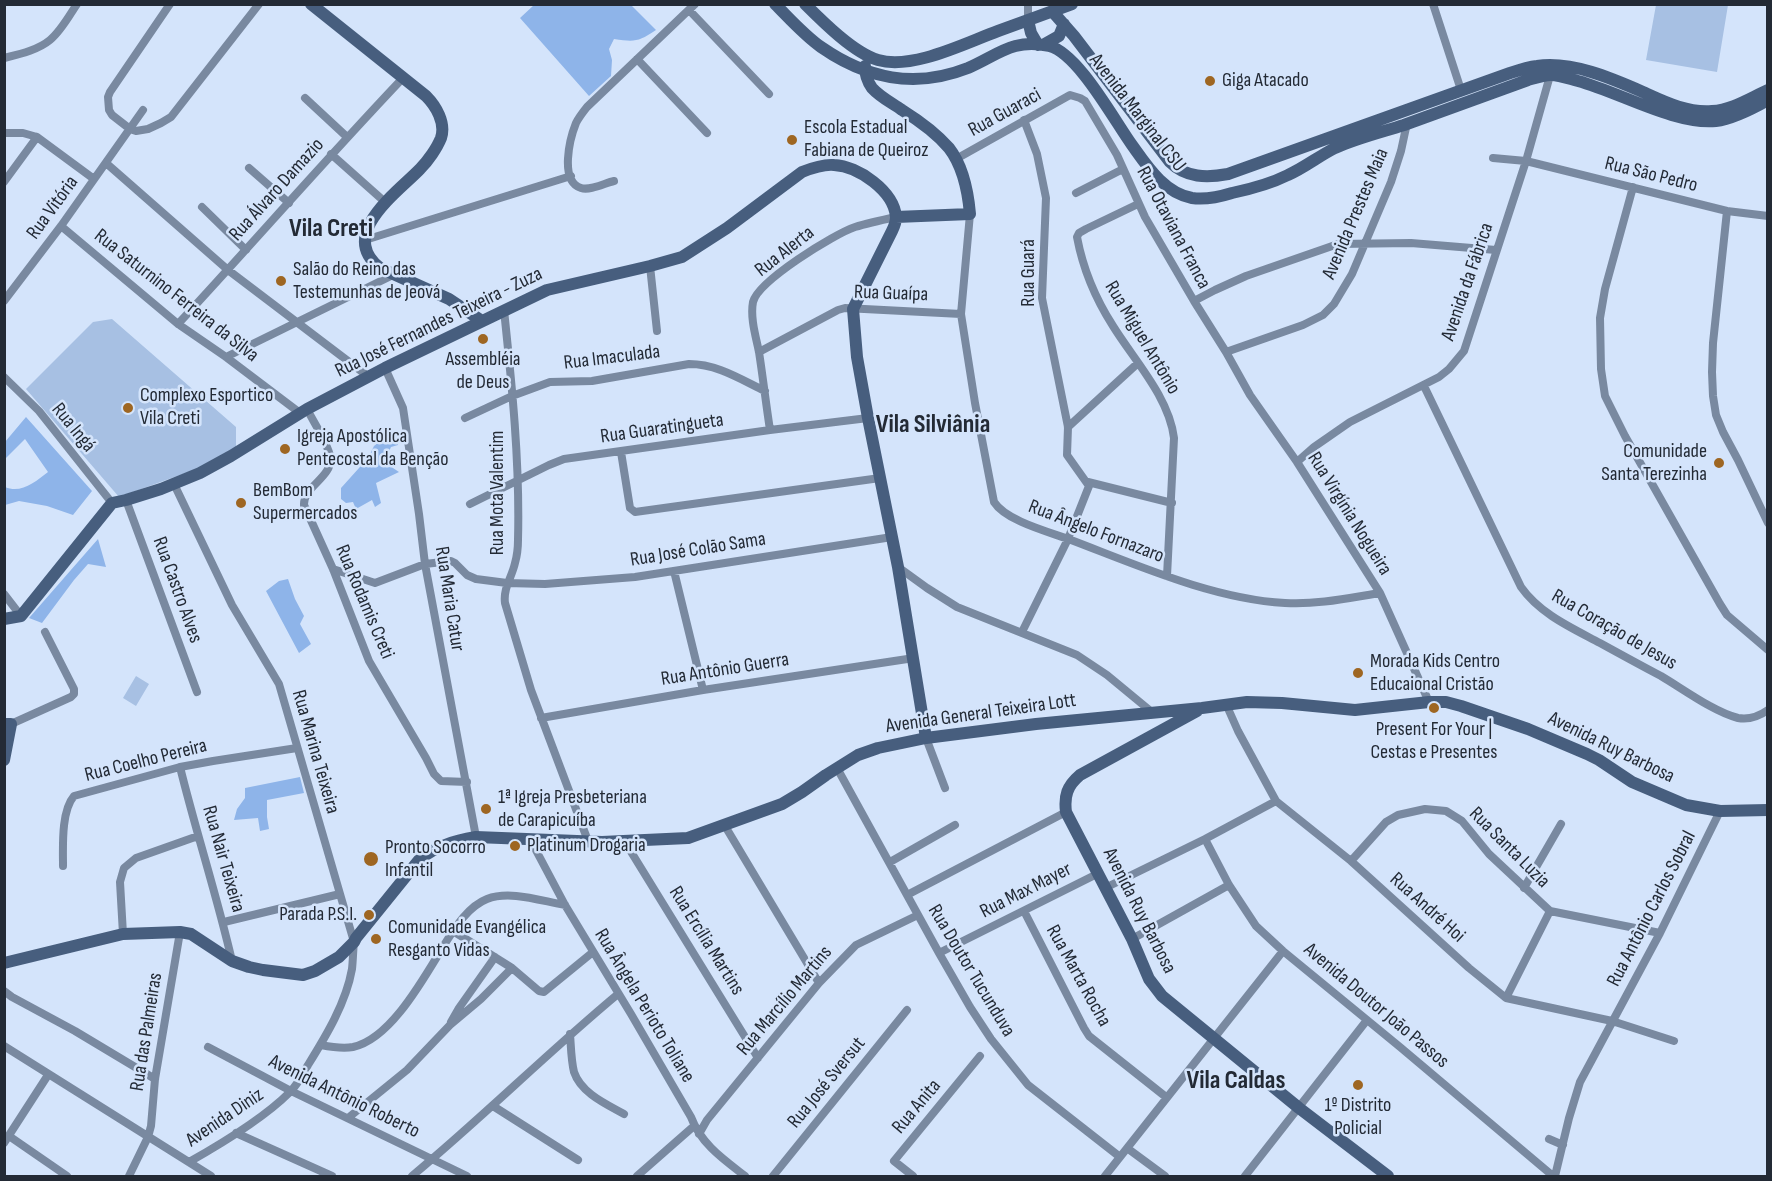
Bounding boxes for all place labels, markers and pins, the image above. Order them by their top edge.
place label: Giga Atacado [1222,69,1309,93]
marker: Giga Atacado [1203,74,1217,88]
place label: Escola Estadual Fabiana de Queiroz [804,116,928,163]
marker: Escola Estadual Fabiana de Queiroz [785,133,799,147]
place label: Salão do Reino das Testemunhas de Jeová [293,258,440,305]
marker: Salão do Reino das Testemunhas de Jeová [274,274,288,288]
marker: Assembléia de Deus [476,332,490,346]
place label: Assembléia de Deus [445,348,521,395]
place label: Complexo Esportico Vila Creti [140,384,273,431]
marker: Complexo Esportico Vila Creti [121,401,135,415]
place label: Igreja Apostólica Pentecostal da Benção [297,425,449,472]
place label: Comunidade Santa Terezinha [1601,440,1707,487]
marker: Igreja Apostólica Pentecostal da Benção [278,442,292,456]
marker: Comunidade Santa Terezinha [1712,456,1726,470]
place label: BemBom Supermercados [253,479,358,526]
marker: BemBom Supermercados [234,496,248,510]
place label: Morada Kids Centro Educaional Cristão [1370,650,1500,697]
marker: Morada Kids Centro Educaional Cristão [1351,666,1365,680]
marker: Present For Your | Cestas e Presentes [1427,701,1441,715]
place label: Present For Your | Cestas e Presentes [1371,718,1497,765]
place label: 1ª Igreja Presbeteriana de Carapicuíba [498,786,647,833]
marker: 1ª Igreja Presbeteriana de Carapicuíba [479,802,493,816]
place label: Platinum Drogaria [527,834,646,858]
place label: Pronto Socorro Infantil [385,836,486,883]
marker: Platinum Drogaria [508,839,522,853]
marker: Pronto Socorro Infantil [362,850,380,868]
place label: Parada P.S.I. [279,903,357,927]
marker: Parada P.S.I. [362,908,376,922]
place label: Comunidade Evangélica Resganto Vidas [388,916,546,963]
marker: Comunidade Evangélica Resganto Vidas [369,932,383,946]
marker: 1º Distrito Policial [1351,1078,1365,1092]
place label: 1º Distrito Policial [1325,1094,1391,1141]

